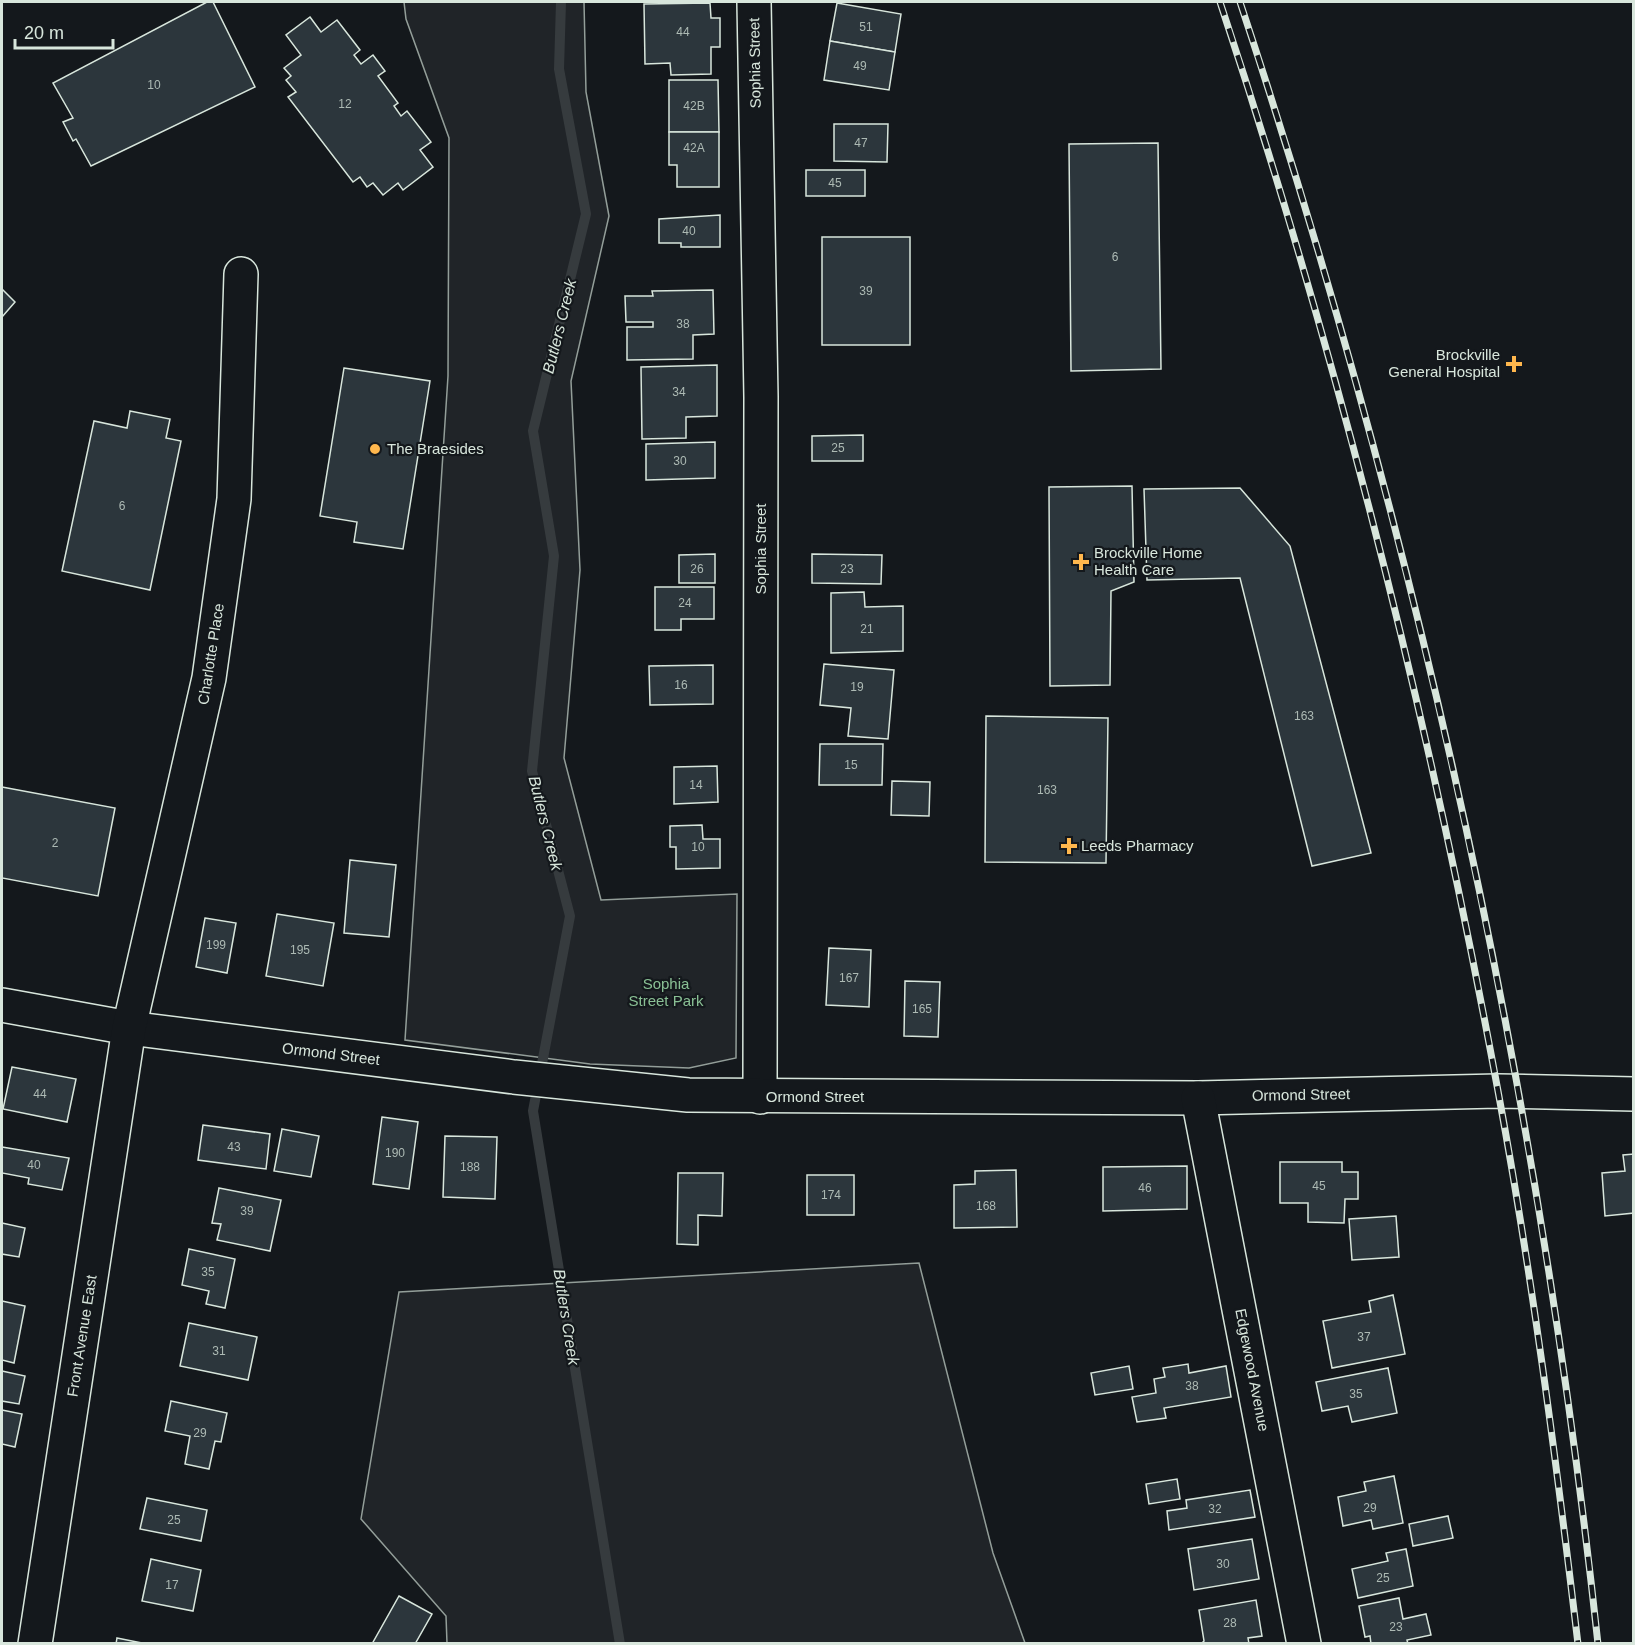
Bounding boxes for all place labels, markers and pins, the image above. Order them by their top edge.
place label: Brockville General Hospital [1388,346,1500,380]
marker: Brockville General Hospital [1505,355,1523,373]
place label: The Braesides [387,440,484,457]
marker: The Braesides [368,442,382,456]
place label: Brockville Home Health Care [1094,544,1202,578]
marker: Brockville Home Health Care [1072,553,1090,571]
place label: Leeds Pharmacy [1081,837,1194,854]
marker: Leeds Pharmacy [1062,839,1076,853]

